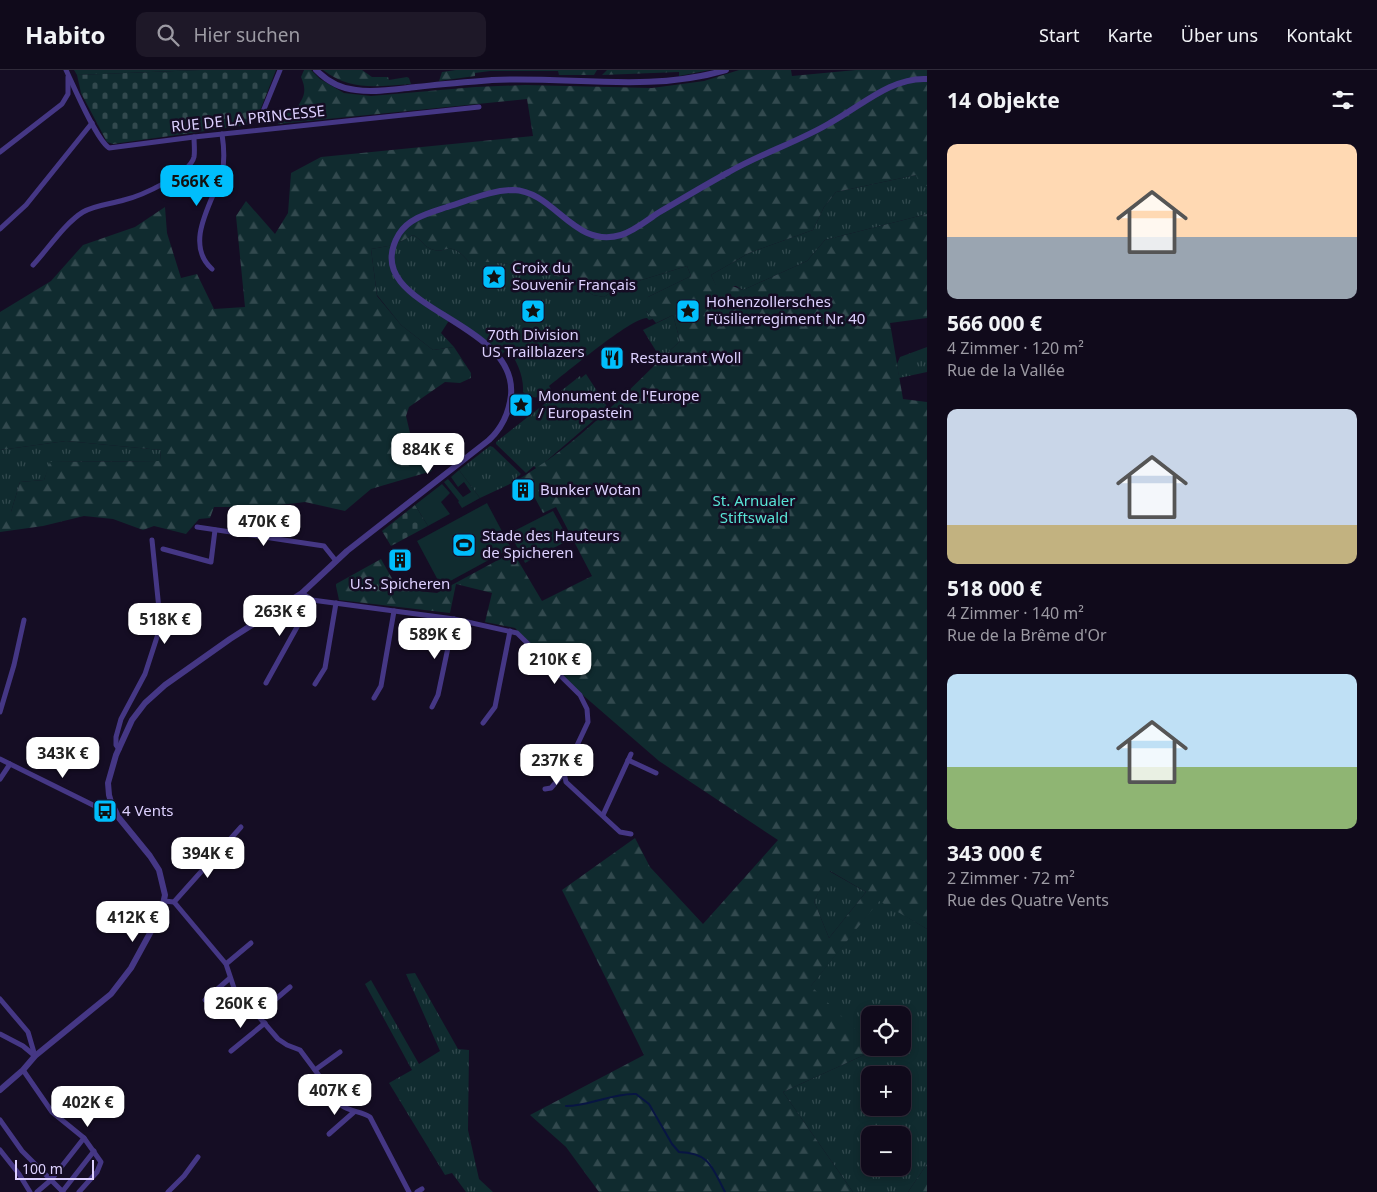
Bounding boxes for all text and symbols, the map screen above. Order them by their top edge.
search box [136,12,486,57]
text: Habito [25,18,106,51]
icon: search [154,21,182,49]
text: Hier suchen [194,22,300,48]
text: Start [1039,23,1079,47]
text: Karte [1107,23,1153,47]
text: Über uns [1181,23,1258,47]
text: Kontakt [1286,23,1352,47]
text: 14 Objekte [947,86,1060,114]
icon: filters [1329,86,1357,114]
street label: RUE DE LA PRINCESSE [170,100,326,136]
pin: 566K € [156,164,238,207]
text: 566K € [171,170,223,192]
icon: home [1107,177,1197,267]
place label: Croix du Souvenir Français [512,257,636,294]
place icon: Croix du Souvenir Français [481,264,507,290]
place label: Hohenzollersches Füsilierregiment Nr. 40 [706,291,865,328]
place icon: 70th Division US Trailblazers [520,298,546,324]
place icon: Hohenzollersches Füsilierregiment Nr. 40 [675,298,701,324]
text: 566 000 € [947,309,1042,337]
place label: 70th Division US Trailblazers [481,324,585,361]
text: 4 Zimmer · 120 m² [947,337,1084,359]
restaurant icon: Restaurant Woll [599,345,625,371]
place label: Restaurant Woll [630,347,741,367]
text: Rue de la Vallée [947,359,1065,381]
place label: Monument de l'Europe / Europastein [538,385,699,422]
place icon: Monument de l'Europe / Europastein [508,392,534,418]
pin: 884K € [387,432,469,475]
text: 884K € [402,438,454,460]
icon: home [1107,442,1197,532]
building icon: Bunker Wotan [510,477,536,503]
place label: Bunker Wotan [540,479,641,499]
park label: St. Arnualer Stiftswald [713,490,795,527]
pin: 470K € [223,504,305,547]
text: 470K € [238,510,290,532]
place label: Stade des Hauteurs de Spicheren [482,525,620,562]
sports icon: Stade des Hauteurs de Spicheren [451,532,477,558]
building icon: U.S. Spicheren [387,547,413,573]
place label: U.S. Spicheren [350,573,450,593]
text: 518 000 € [947,574,1042,602]
pin: 263K € [239,594,321,637]
text: 263K € [254,600,306,622]
pin: 518K € [124,602,206,645]
text: 4 Zimmer · 140 m² [947,602,1084,624]
text: 518K € [139,608,191,630]
pin: 589K € [394,618,476,660]
text: 589K € [409,623,461,645]
text: Rue de la Brême d'Or [947,624,1107,646]
pin: 210K € [514,642,596,685]
text: 210K € [529,648,581,670]
icon: home [1107,707,1197,797]
pin: 343K € [22,736,104,779]
text: 343K € [37,742,89,764]
pin: 237K € [516,744,598,786]
text: 237K € [531,749,583,771]
bus stop icon: 4 Vents [92,798,118,824]
place label: 4 Vents [122,800,174,820]
pin: 394K € [167,836,249,879]
text: 343 000 € [947,839,1042,867]
text: 394K € [182,842,234,864]
text: 2 Zimmer · 72 m² [947,867,1075,889]
text: Rue des Quatre Vents [947,889,1109,911]
pin: 412K € [92,900,174,943]
text: 412K € [107,906,159,928]
pin: 260K € [200,986,282,1029]
text: 260K € [215,992,267,1014]
map controls [861,1006,911,1176]
button: locate [861,1006,911,1056]
button: + [861,1066,911,1116]
pin: 407K € [294,1074,376,1116]
text: 407K € [309,1079,361,1101]
pin: 402K € [47,1086,129,1128]
text: 402K € [62,1091,114,1113]
button: − [861,1126,911,1176]
scale bar [15,1157,94,1180]
text: 100 m [22,1159,63,1178]

